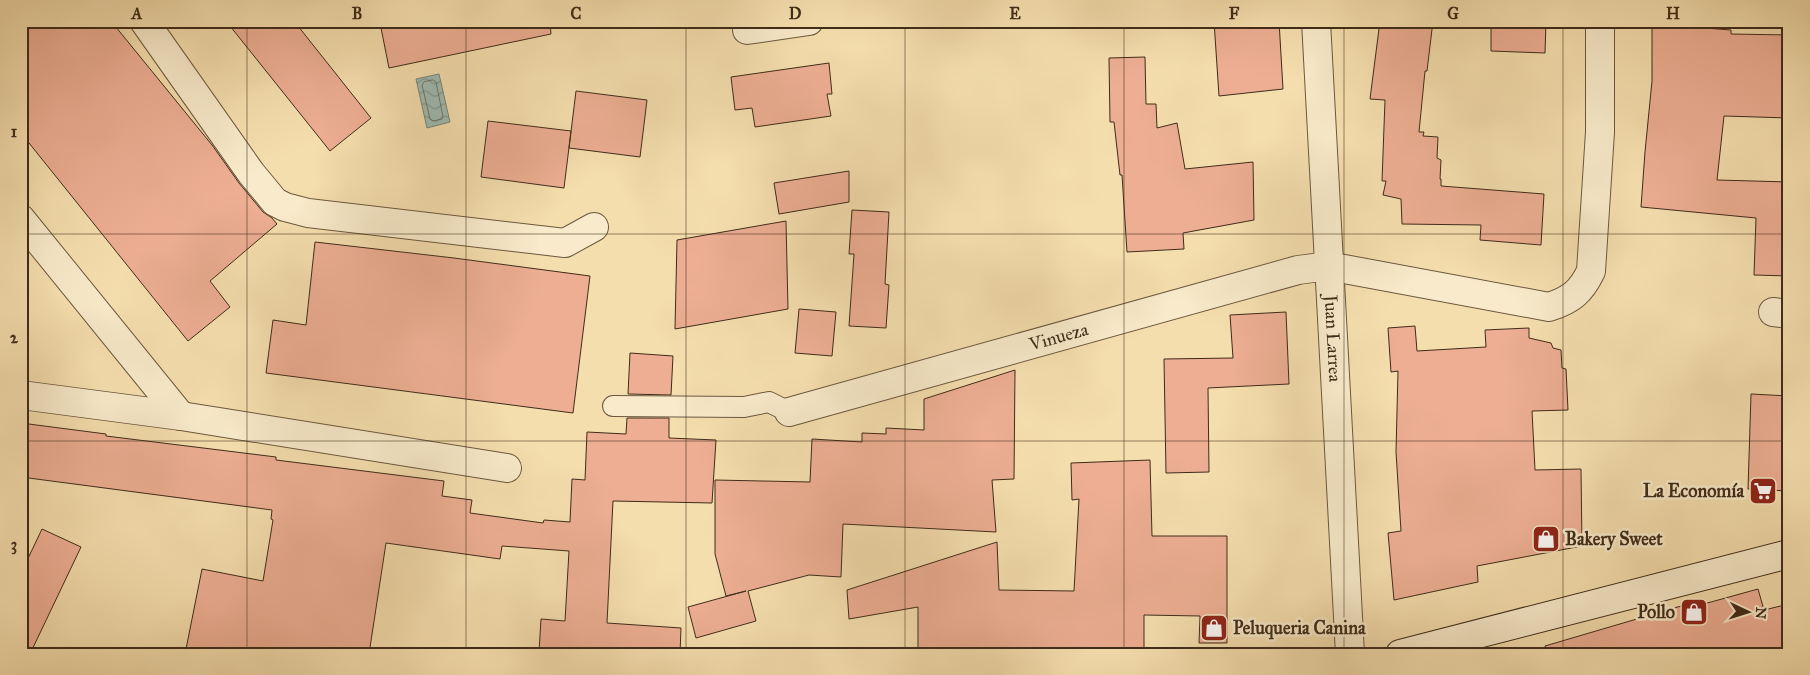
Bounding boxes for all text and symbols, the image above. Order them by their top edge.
text: A [131,4,143,23]
text: B [352,4,362,23]
text: C [571,4,582,23]
text: D [789,4,802,23]
text: E [1009,4,1021,23]
text: F [1229,4,1240,23]
text: G [1447,4,1459,23]
text: H [1666,4,1680,23]
text: 1 [11,122,18,141]
street label: Juan Larrea [1319,292,1346,383]
street label: Vinueza [1026,318,1091,356]
text: 2 [10,328,19,347]
supermarket icon: La Economía [1748,476,1778,506]
place label: La Economía [1643,480,1744,502]
shop icon: Bakery Sweet [1531,524,1561,554]
place label: Bakery Sweet [1565,528,1663,551]
text: 3 [11,535,17,555]
north arrow [1722,588,1772,638]
shop icon: Pollo [1679,597,1709,627]
place label: Pollo [1637,601,1675,623]
text: N [1752,606,1769,620]
shop icon: Peluqueria Canina [1199,613,1229,643]
place label: Peluqueria Canina [1233,617,1366,640]

